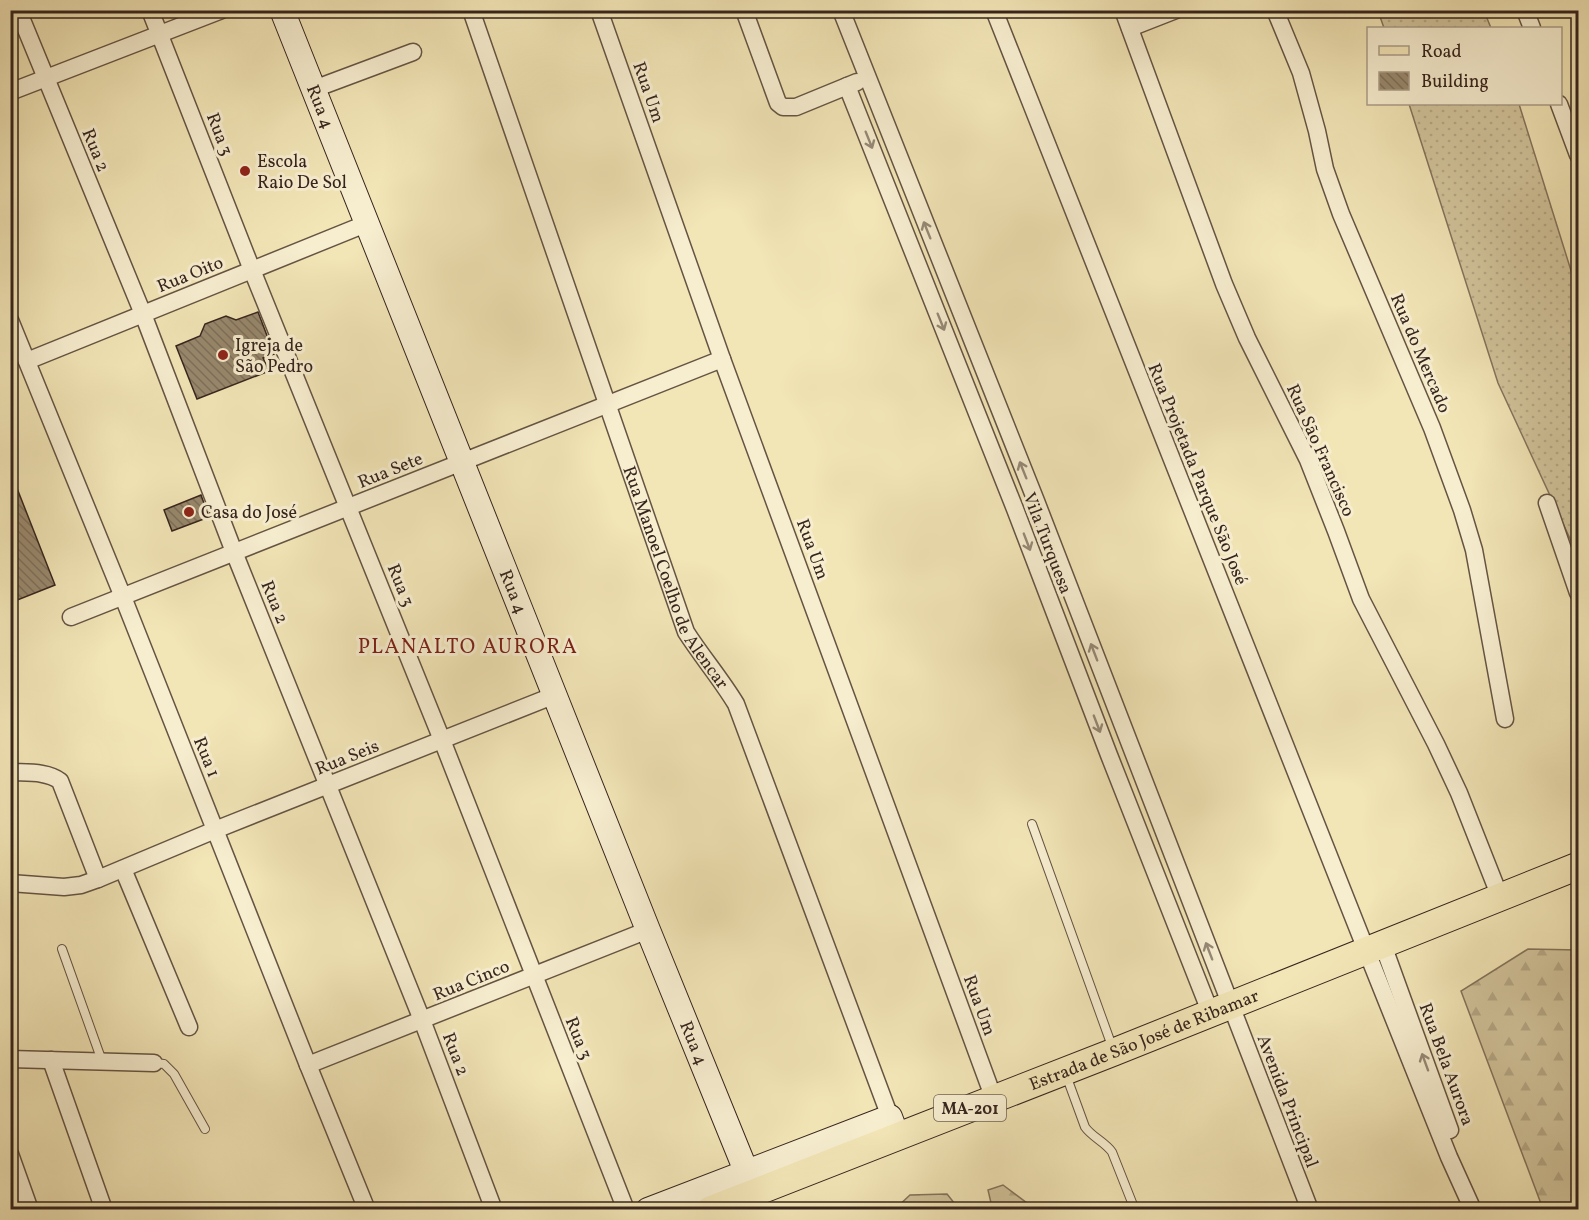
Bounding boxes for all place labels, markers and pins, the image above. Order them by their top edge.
place label: Escola Raio De Sol [257,150,347,196]
marker: Escola Raio De Sol [238,164,252,178]
place label: Igreja de São Pedro [235,334,313,380]
marker: Igreja de São Pedro [216,348,230,362]
place label: Casa do José [201,501,297,526]
marker: Casa do José [182,505,196,519]

